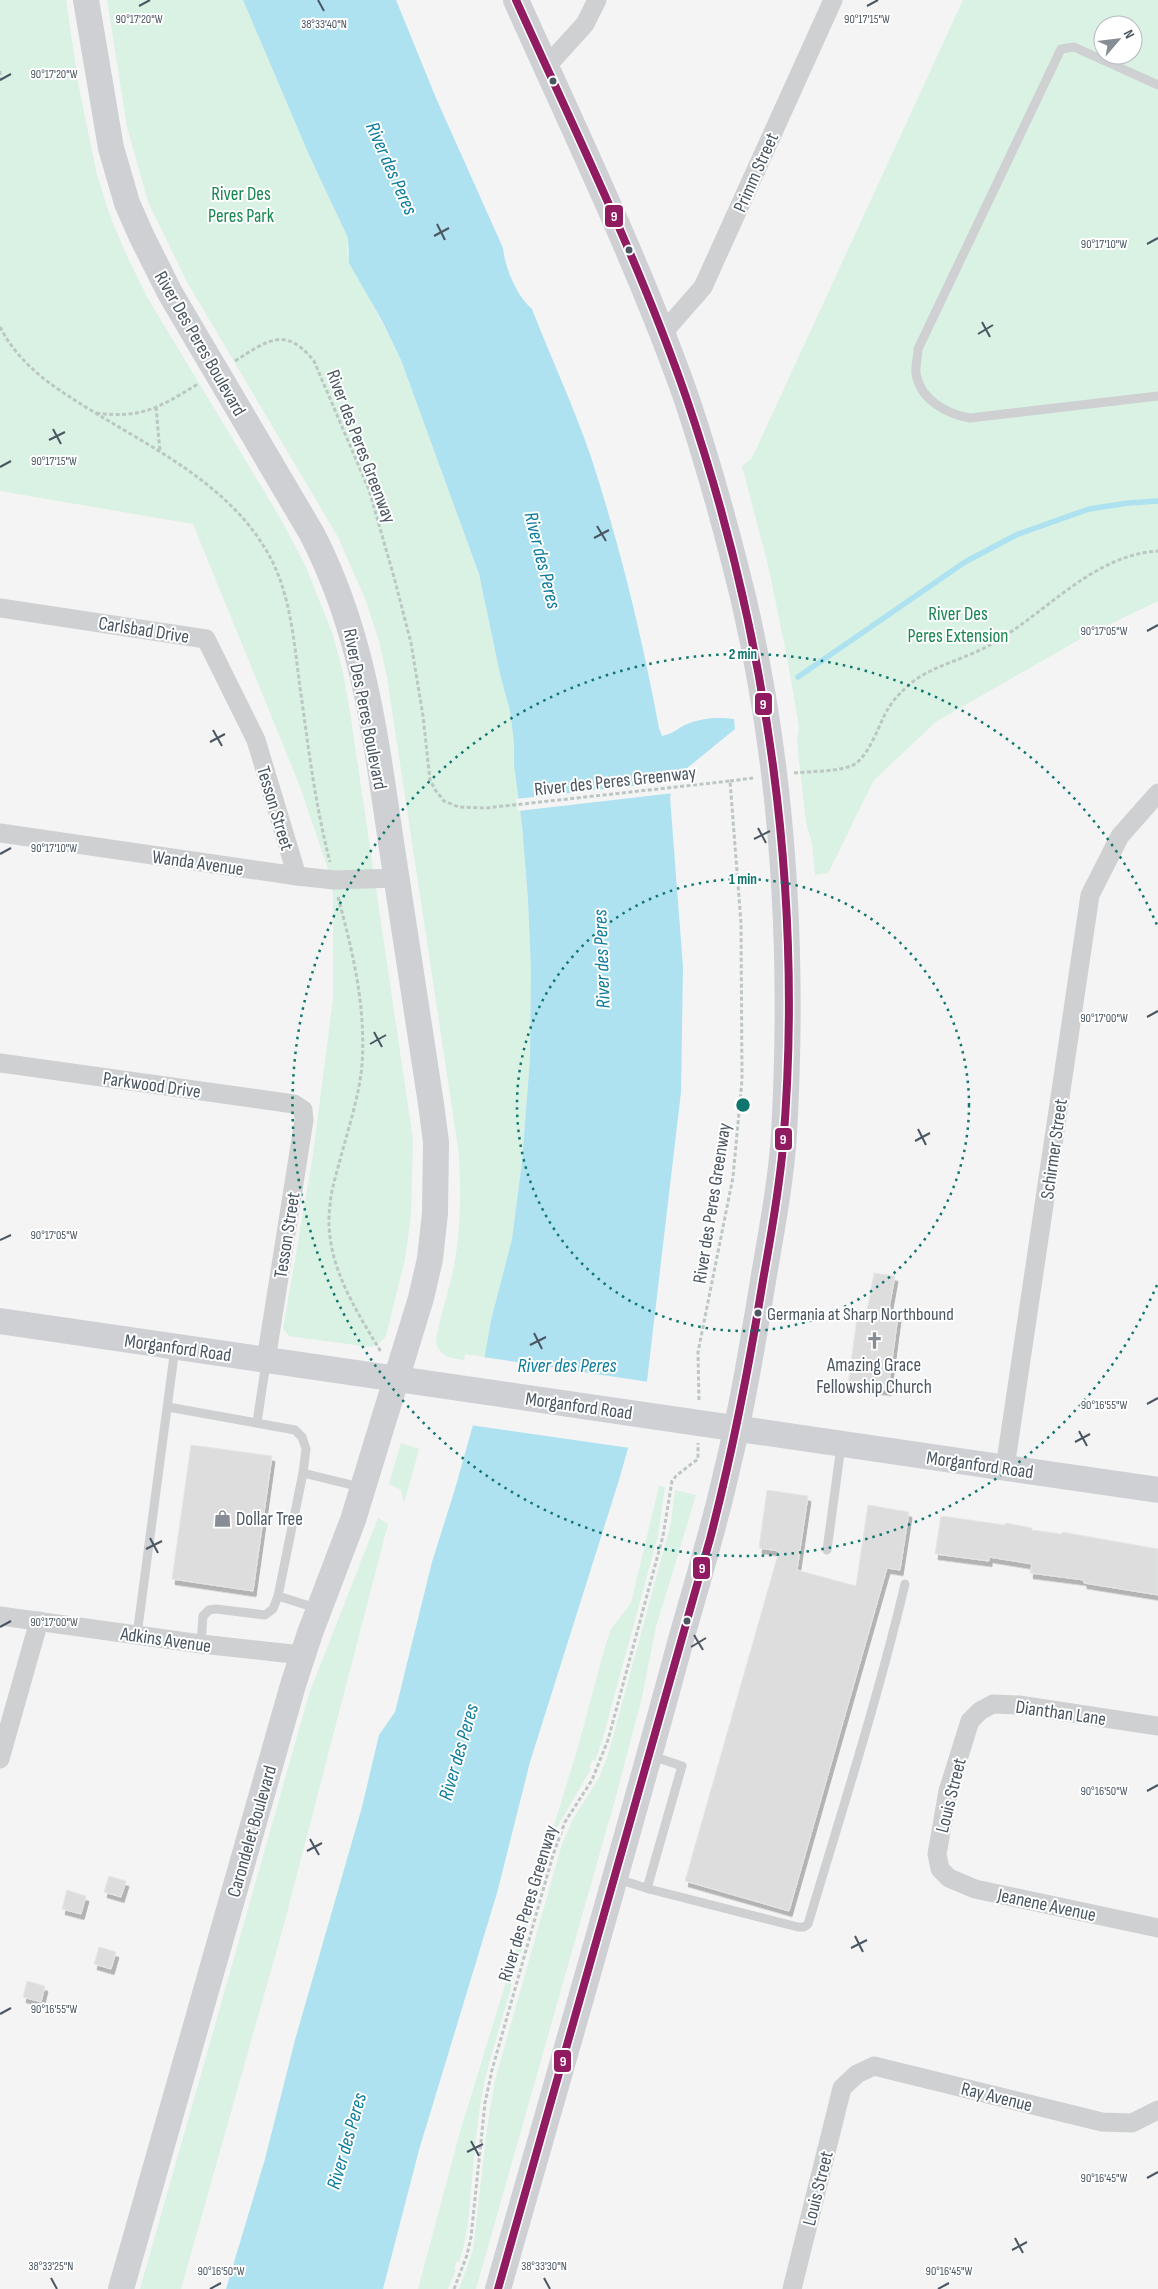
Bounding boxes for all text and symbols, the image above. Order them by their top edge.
text: 90°17'20"W [115,12,163,27]
text: 90°17'15"W [844,12,890,27]
north arrow [1093,15,1143,65]
text: 38°33'40"N [301,17,347,32]
text: N [1120,27,1138,41]
text: 90°17'20"W [30,67,78,82]
unlabelled marker [548,76,558,86]
water label: River des Peres [360,118,422,219]
street label: Primm Street [729,129,784,216]
park label: River Des Peres Park [208,183,275,228]
line badge: 9 [604,204,624,228]
text: 9 [611,208,618,225]
text: 90°17'10"W [1081,237,1127,252]
unlabelled marker [624,245,634,255]
street label: River Des Peres Boulevard [149,267,251,420]
street label: River des Peres Greenway [321,367,401,527]
text: 90°17'15"W [31,454,77,469]
water label: River des Peres [518,509,566,611]
park label: River Des Peres Extension [908,603,1008,648]
street label: Carlsbad Drive [97,612,191,649]
text: 90°17'05"W [1081,624,1128,639]
street label: River Des Peres Boulevard [338,627,391,792]
text: 2 min [729,645,757,664]
line badge: 9 [754,692,773,716]
text: 9 [760,696,767,713]
street label: River des Peres Greenway [533,762,698,801]
street label: Tesson Street [251,764,298,853]
text: 90°17'10"W [31,841,77,856]
street label: Wanda Avenue [151,846,245,881]
text: 1 min [729,870,757,889]
water label: River des Peres [588,909,616,1009]
text: 90°17'00"W [1080,1011,1128,1026]
street label: Parkwood Drive [102,1067,202,1104]
centre of rings [734,1096,752,1114]
street label: Schirmer Street [1036,1097,1073,1201]
street label: River des Peres Greenway [688,1121,737,1285]
line badge: 9 [774,1127,793,1151]
text: 9 [780,1131,787,1148]
street label: Tesson Street [269,1190,306,1280]
text: 90°17'05"W [31,1228,78,1243]
place label: Germania at Sharp Northbound [767,1304,954,1325]
marker: Germania at Sharp Northbound [753,1308,763,1318]
street label: Morganford Road [123,1330,233,1367]
church icon: Amazing Grace Fellowship Church [864,1331,884,1351]
water label: River des Peres [518,1354,616,1378]
place label: Amazing Grace Fellowship Church [816,1354,932,1399]
street label: Morganford Road [524,1388,634,1425]
text: 90°16'55"W [1081,1398,1127,1413]
street label: Morganford Road [925,1447,1035,1484]
shop icon: Dollar Tree [212,1508,232,1528]
place label: Dollar Tree [236,1508,303,1531]
line badge: 9 [692,1556,711,1580]
text: 9 [699,1560,706,1577]
text: 90°17'00"W [30,1615,78,1630]
unlabelled marker [682,1616,692,1626]
street label: Adkins Avenue [118,1623,212,1658]
street label: Dianthan Lane [1014,1696,1107,1731]
water label: River des Peres [434,1701,484,1803]
street label: Louis Street [931,1755,972,1835]
street label: Carondelet Boulevard [223,1763,282,1900]
text: 90°16'50"W [1080,1784,1128,1799]
street label: River des Peres Greenway [494,1822,563,1984]
street label: Jeanene Avenue [994,1884,1098,1927]
text: 90°16'55"W [31,2002,77,2017]
line badge: 9 [553,2049,572,2073]
text: 9 [560,2053,567,2070]
street label: Ray Avenue [959,2078,1035,2117]
water label: River des Peres [322,2090,372,2192]
street label: Louis Street [798,2148,839,2228]
text: 90°16'45"W [1081,2171,1128,2186]
text: 38°33'25"N [29,2259,73,2274]
text: 38°33'30"N [521,2259,567,2274]
text: 90°16'50"W [197,2264,245,2279]
text: 90°16'45"W [926,2264,973,2279]

